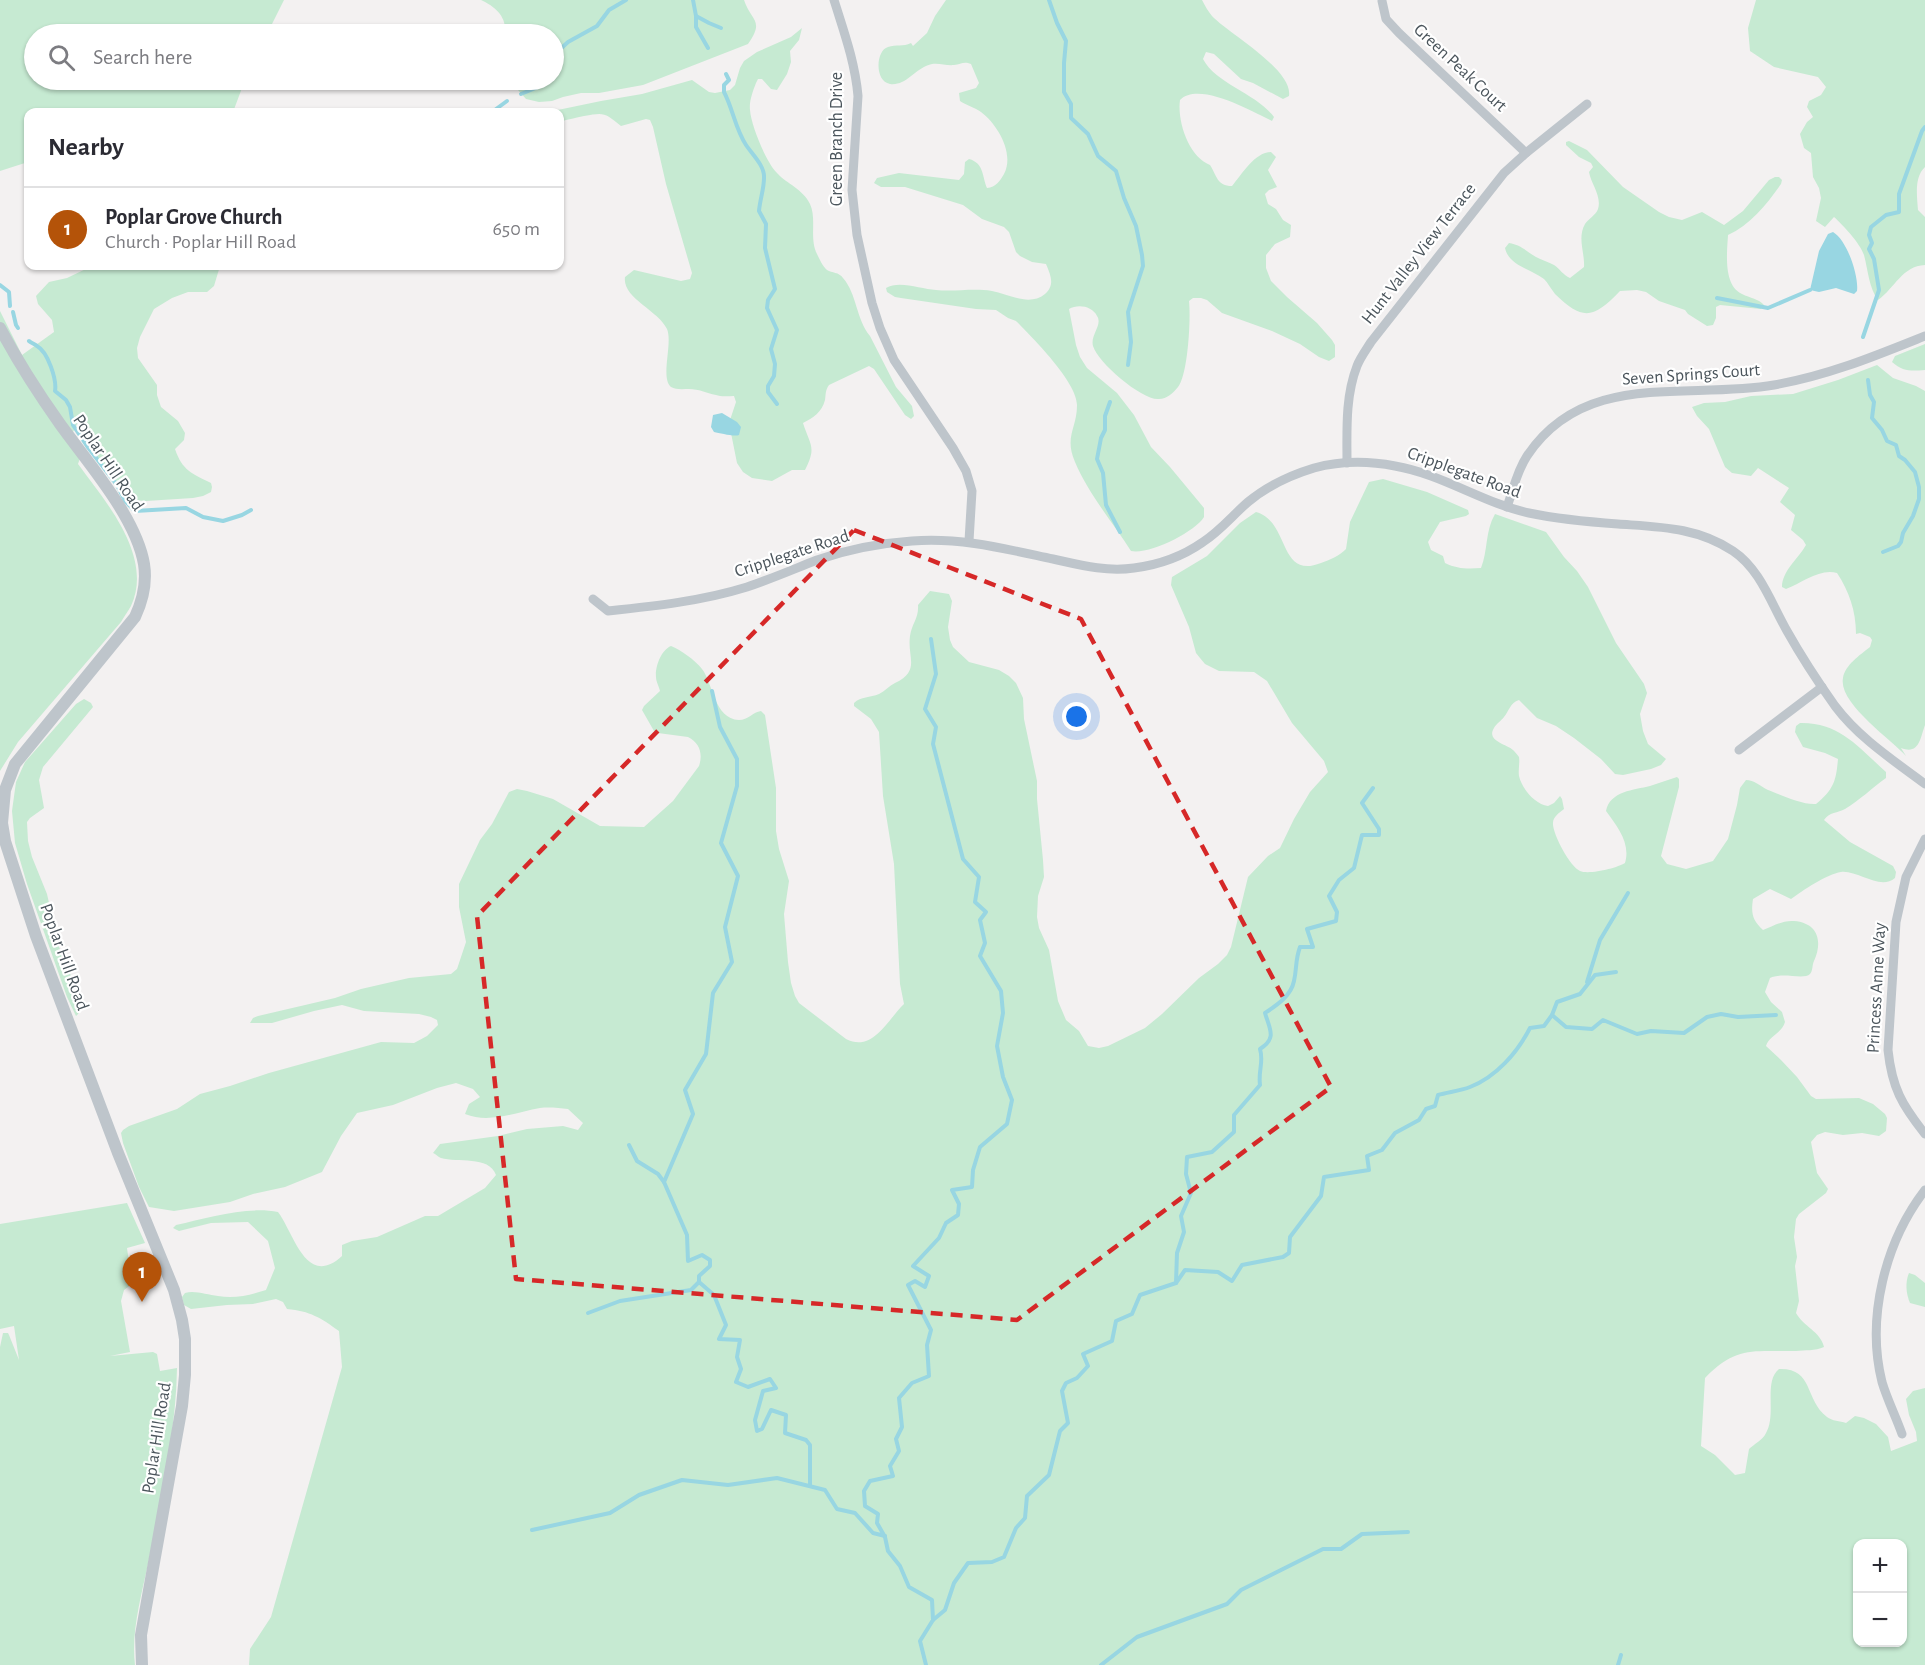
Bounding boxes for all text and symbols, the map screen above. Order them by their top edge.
street label: Green Peak Court [1410,21,1510,116]
search box [24,24,564,90]
icon: search [45,41,78,74]
text: Search here [93,46,192,68]
street label: Green Branch Drive [828,72,846,206]
text: Nearby [48,134,124,160]
street label: Hunt Valley View Terrace [1359,180,1479,328]
text: Poplar Grove Church [105,206,282,228]
text: 1 [64,219,71,239]
text: 650 m [492,219,540,239]
text: Church · Poplar Hill Road [105,232,296,252]
street label: Seven Springs Court [1622,361,1761,389]
street label: Poplar Hill Road [69,411,147,515]
street label: Cripplegate Road [1405,444,1523,502]
street label: Cripplegate Road [732,527,852,581]
your location [1062,702,1091,731]
street label: Poplar Hill Road [36,901,92,1013]
street label: Princess Anne Way [1865,922,1889,1054]
pin: 1 [122,1252,162,1302]
street label: Poplar Hill Road [139,1381,175,1495]
map controls [1853,1539,1907,1647]
button: + [1853,1539,1907,1593]
button: − [1853,1593,1907,1647]

